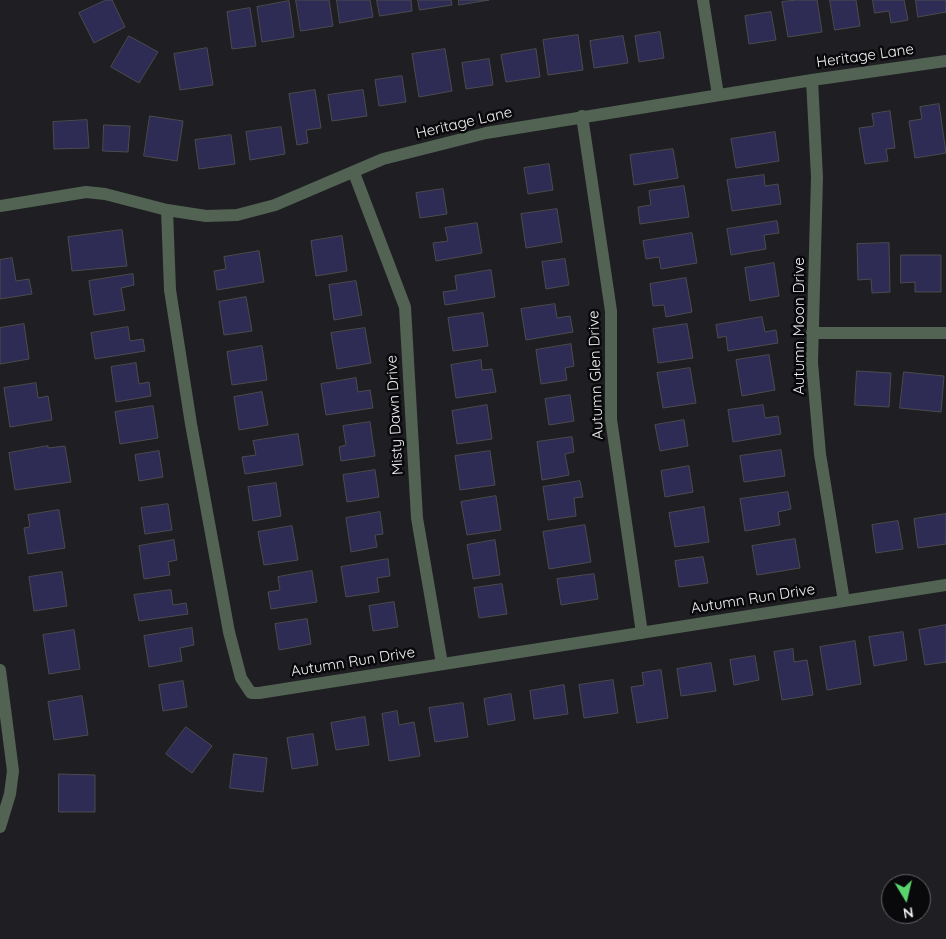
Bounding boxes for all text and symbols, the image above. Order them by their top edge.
street label: Heritage Lane [815,40,915,72]
street label: Heritage Lane [414,103,514,143]
street label: Autumn Moon Drive [790,257,808,395]
street label: Autumn Glen Drive [585,310,607,440]
street label: Misty Dawn Drive [383,354,407,476]
street label: Autumn Run Drive [690,580,816,618]
street label: Autumn Run Drive [290,643,416,681]
north arrow [881,874,931,924]
text: N [902,903,915,923]

